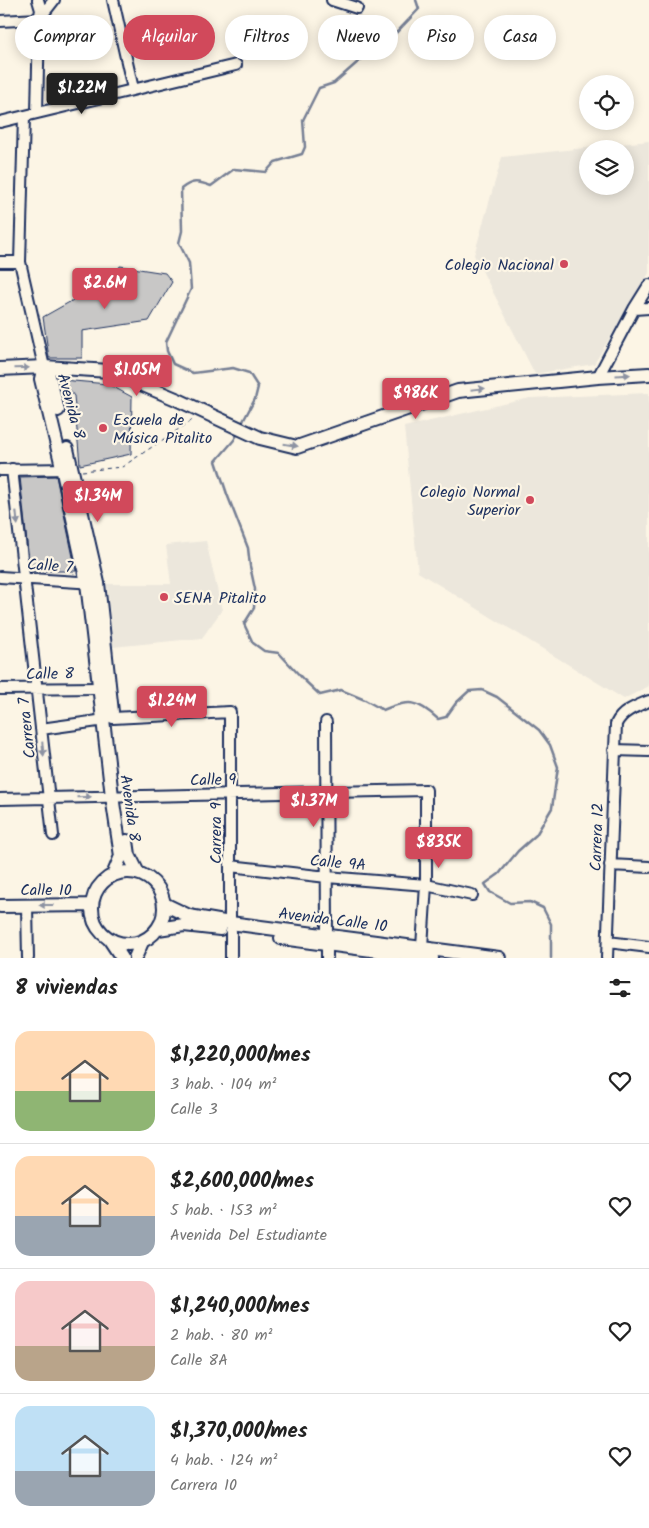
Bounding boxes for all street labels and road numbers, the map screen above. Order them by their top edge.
street label: Avenida 8 [50,371,91,443]
street label: Calle 7 [26,552,74,581]
street label: Calle 8 [26,662,75,687]
street label: Carrera 7 [12,695,43,760]
street label: Calle 9 [190,768,237,793]
street label: Avenida 8 [112,773,147,844]
street label: Carrera 9 [204,802,229,864]
street label: Carrera 12 [584,802,611,872]
street label: Calle 9A [309,849,367,878]
street label: Calle 10 [20,878,72,903]
street label: Avenida Calle 10 [277,901,389,940]

